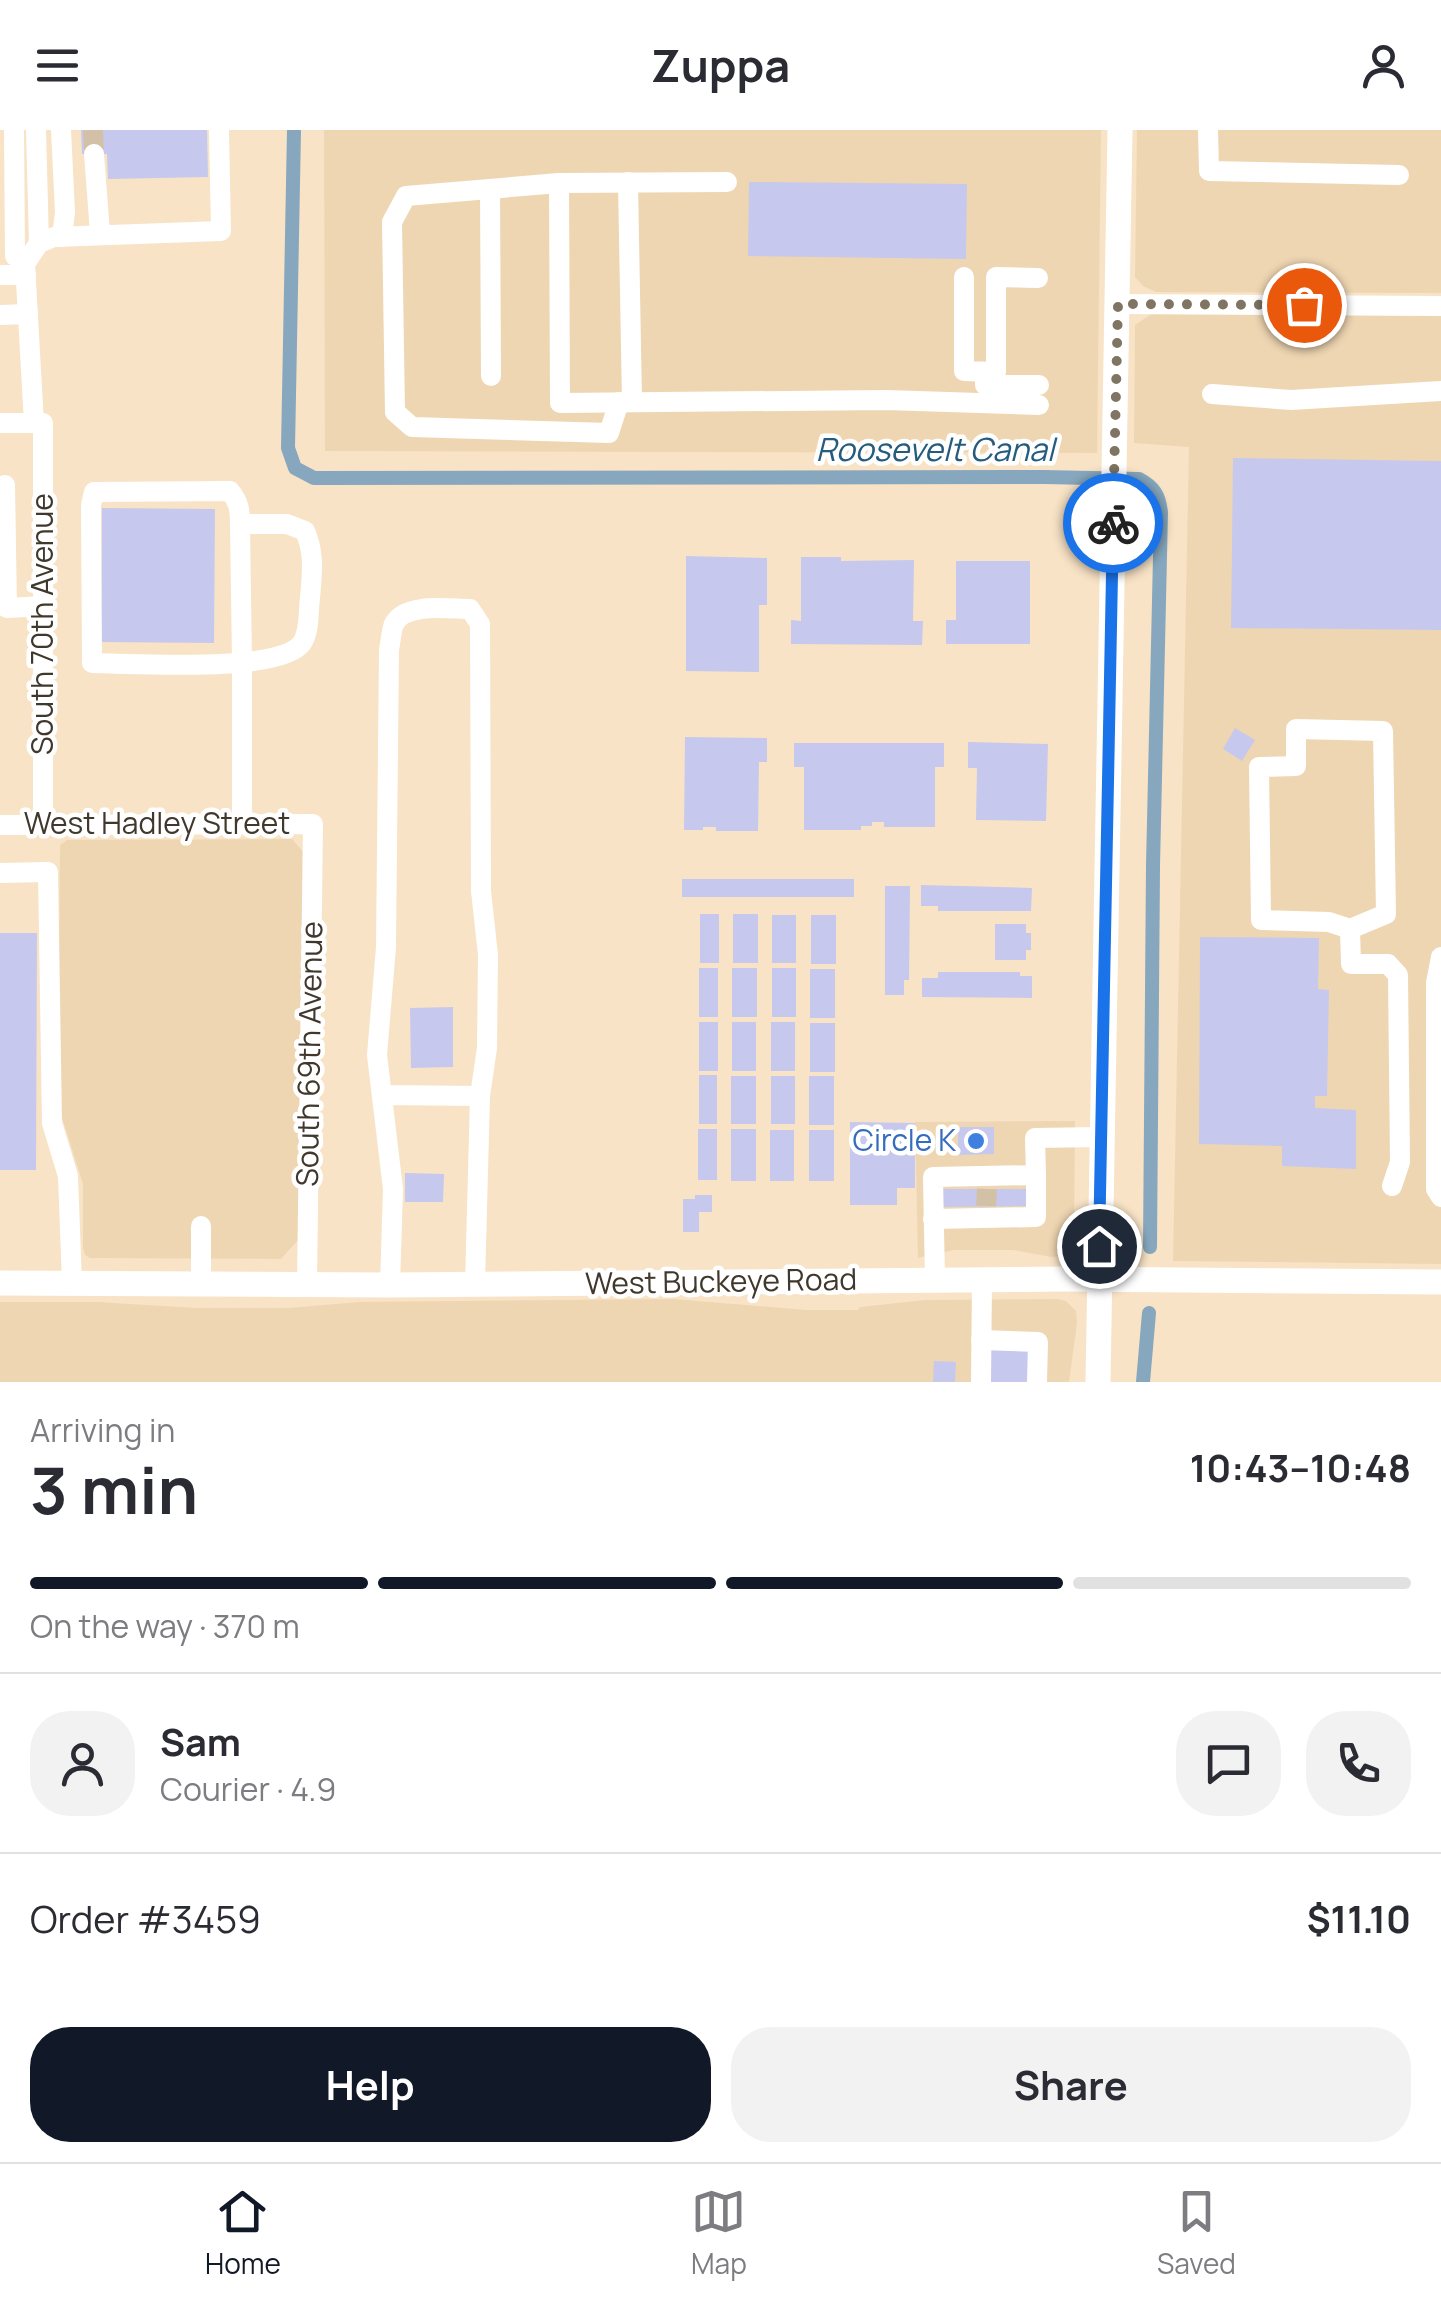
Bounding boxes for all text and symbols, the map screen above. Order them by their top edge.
text: Zuppa [651,34,790,96]
icon: menu [30,38,85,93]
icon: person [1356,38,1411,93]
pin [1262,263,1347,348]
icon: bag [1277,278,1332,333]
water label: Roosevelt Canal [816,427,1058,471]
courier [1063,473,1163,573]
street label: South 70th Avenue [21,493,62,755]
icon: bike [1086,496,1141,551]
street label: West Hadley Street [24,802,290,843]
street label: South 69th Avenue [286,921,331,1187]
place label: Circle K [853,1119,956,1160]
marker: Circle K [965,1130,987,1152]
pin [1057,1204,1142,1289]
icon: home [1072,1219,1127,1274]
street label: West Buckeye Road [585,1258,857,1303]
text: Arriving in [30,1408,175,1452]
text: 10:43–10:48 [1190,1441,1411,1493]
text: 3 min [30,1445,198,1534]
text: On the way · 370 m [30,1604,300,1648]
button: person [30,1711,135,1816]
button: chat [1176,1711,1281,1816]
button: phone [1306,1711,1411,1816]
text: Sam [160,1715,241,1767]
text: Courier · 4.9 [160,1767,336,1811]
text: Order #3459 [30,1892,261,1944]
text: $11.10 [1307,1892,1411,1944]
button: Help [30,2027,711,2142]
button: Share [731,2027,1411,2142]
tab: Home [205,2184,281,2282]
tab: Map [691,2184,747,2282]
tab: Saved [1157,2184,1236,2282]

